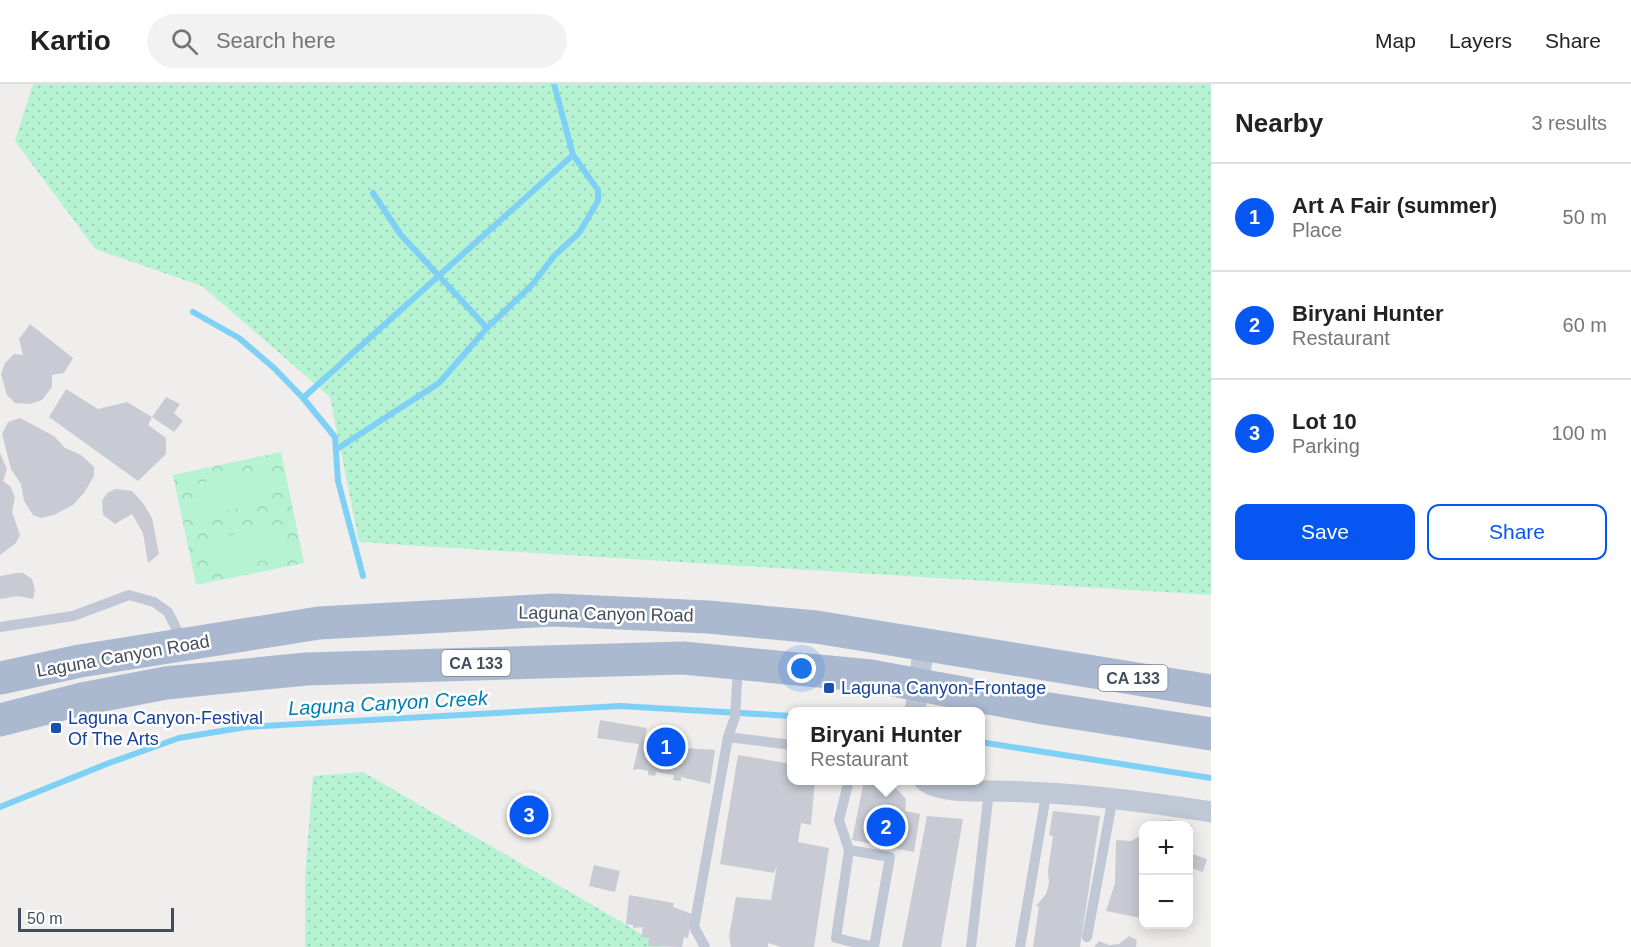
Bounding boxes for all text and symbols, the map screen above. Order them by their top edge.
search box [147,14,567,68]
text: Kartio [30,25,111,56]
icon: search [168,25,201,58]
text: Search here [216,28,336,53]
text: Map [1375,29,1416,52]
text: Layers [1449,29,1512,52]
text: Share [1545,29,1601,52]
text: Nearby [1235,108,1323,138]
text: 3 results [1531,112,1607,134]
text: Art A Fair (summer) [1292,193,1497,218]
text: 1 [1249,206,1260,228]
text: 50 m [1563,206,1607,228]
text: Place [1292,219,1342,241]
text: Biryani Hunter [1292,301,1444,326]
text: 2 [1249,314,1260,336]
text: 60 m [1563,314,1607,336]
text: Restaurant [1292,327,1390,349]
text: Lot 10 [1292,409,1357,434]
text: 3 [1249,422,1260,444]
text: 100 m [1551,422,1607,444]
text: Parking [1292,435,1360,457]
button: Save [1235,504,1415,560]
button: Share [1427,504,1607,560]
street label: Laguna Canyon Road [518,602,694,626]
street label: Laguna Canyon Road [35,631,211,681]
road number: CA 133 [442,650,510,676]
your location [787,654,816,683]
road number: CA 133 [1098,665,1168,691]
place label: Laguna Canyon-Frontage [841,678,1046,698]
marker: Laguna Canyon-Frontage [822,681,836,695]
water label: Laguna Canyon Creek [287,687,490,719]
popup [787,707,985,785]
place label: Laguna Canyon-Festival Of The Arts [68,708,263,749]
marker: Laguna Canyon-Festival Of The Arts [49,721,63,735]
text: Biryani Hunter [810,722,962,747]
pin: 1 [646,724,686,770]
text: Restaurant [810,748,908,770]
pin: 3 [510,792,548,838]
pin: 2 [866,804,906,850]
map controls [1139,821,1193,929]
button: + [1139,821,1193,875]
button: − [1139,875,1193,929]
scale bar [18,905,174,932]
text: 50 m [27,910,63,927]

